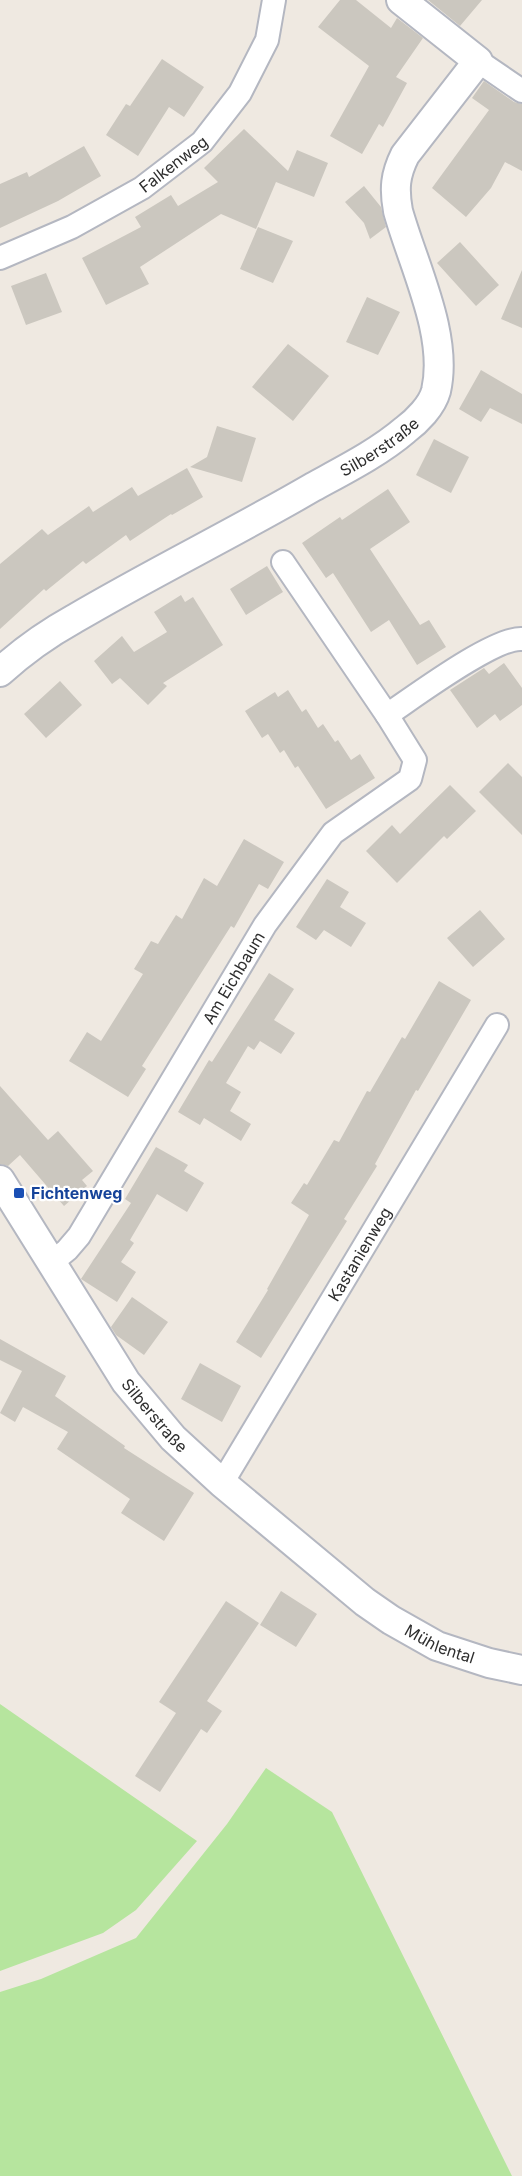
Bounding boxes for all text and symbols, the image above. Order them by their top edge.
street label: Falkenweg [135,131,212,197]
street label: Silberstraße [336,413,423,480]
street label: Am Eichbaum [198,928,269,1028]
place label: Fichtenweg [31,1183,122,1203]
marker: Fichtenweg [12,1186,26,1200]
street label: Kastanienweg [323,1203,395,1305]
street label: Silberstraße [117,1374,192,1456]
street label: Mühlental [401,1620,477,1668]

